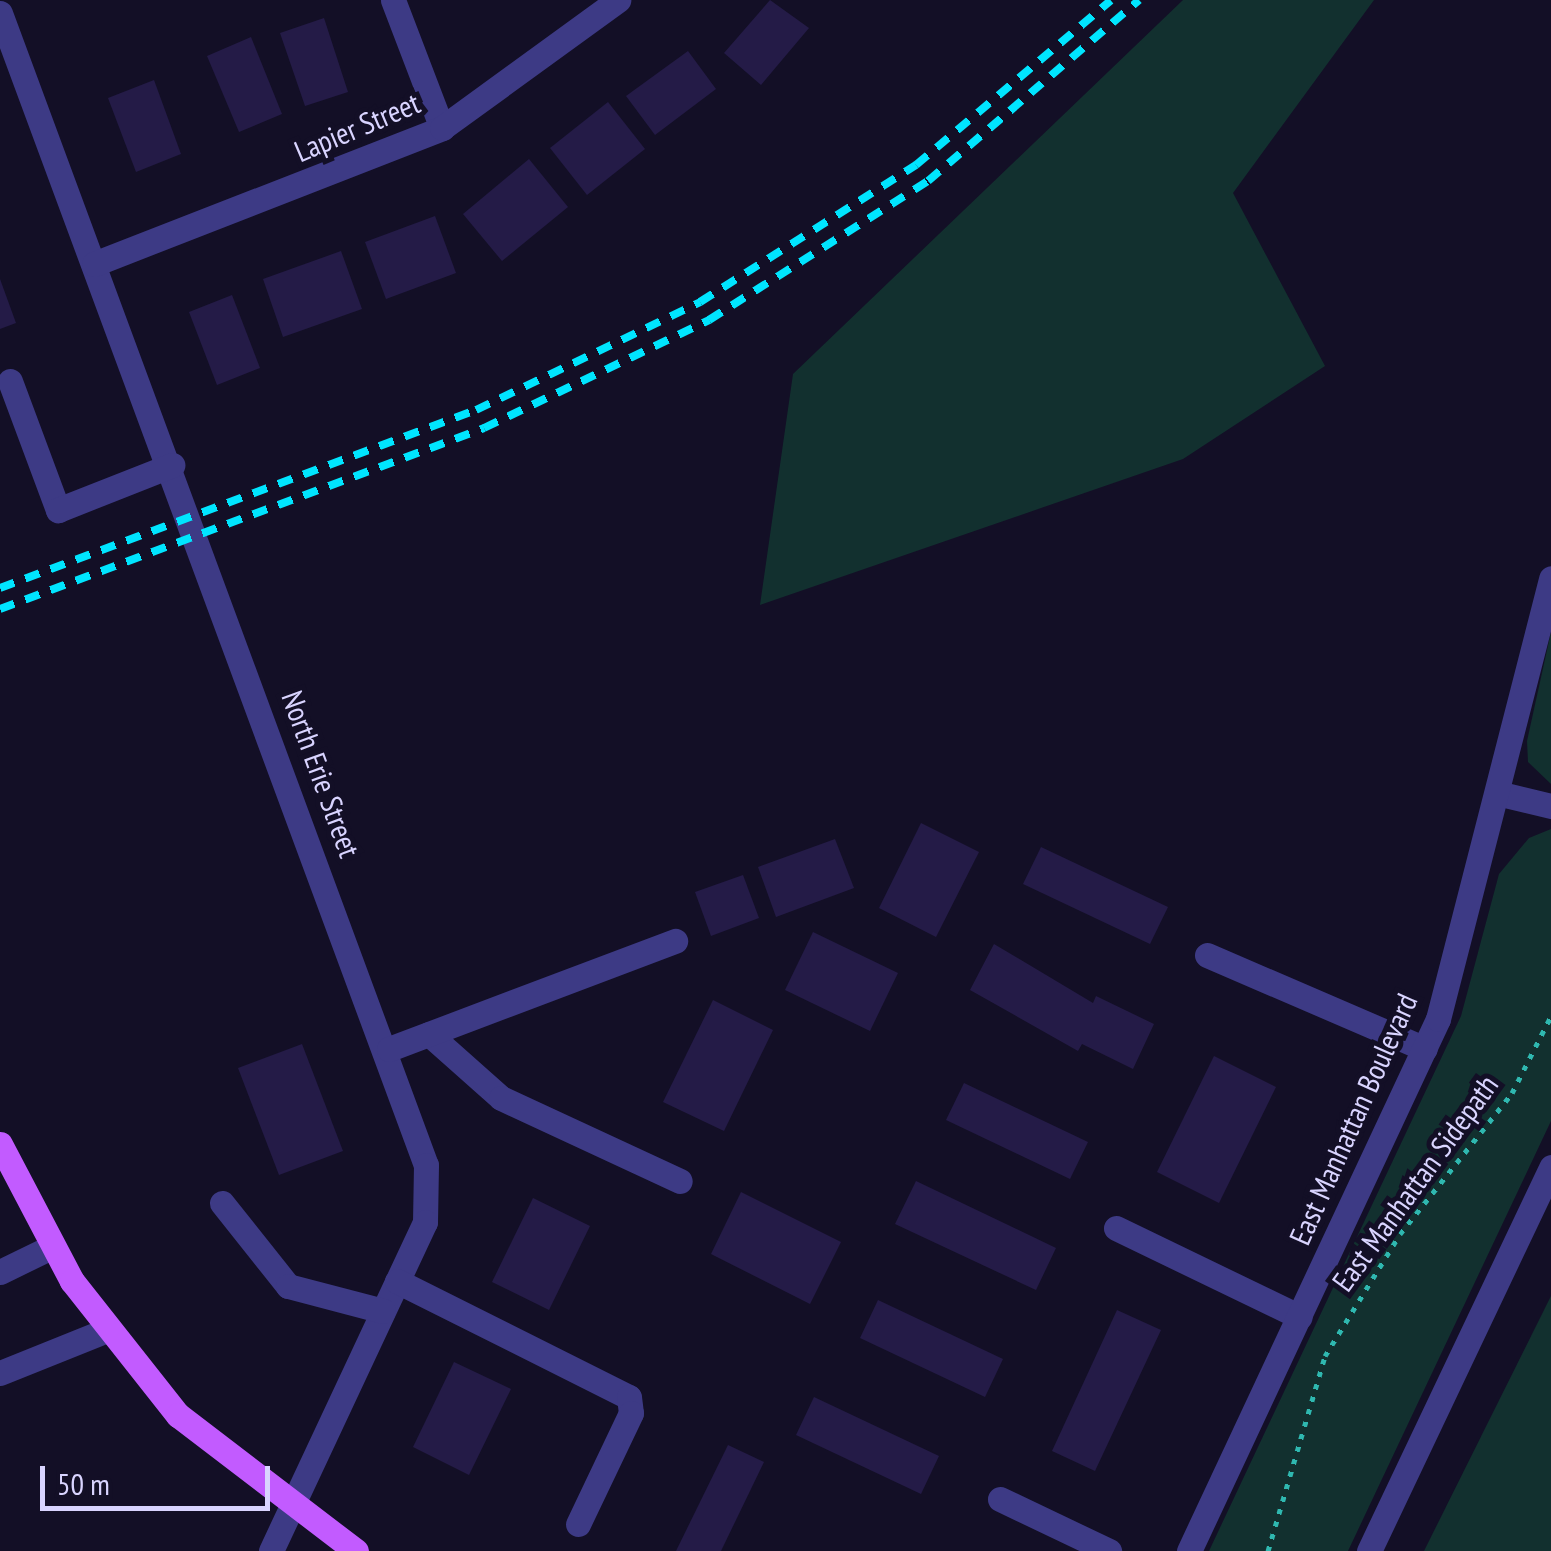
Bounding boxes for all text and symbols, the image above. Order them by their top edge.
street label: Lapier Street [289,85,425,169]
street label: North Erie Street [274,686,368,862]
street label: East Manhattan Boulevard [1281,988,1425,1250]
street label: East Manhattan Sidepath [1325,1068,1505,1298]
scale bar [45,1446,275,1508]
text: 50 m [57,1464,110,1503]

